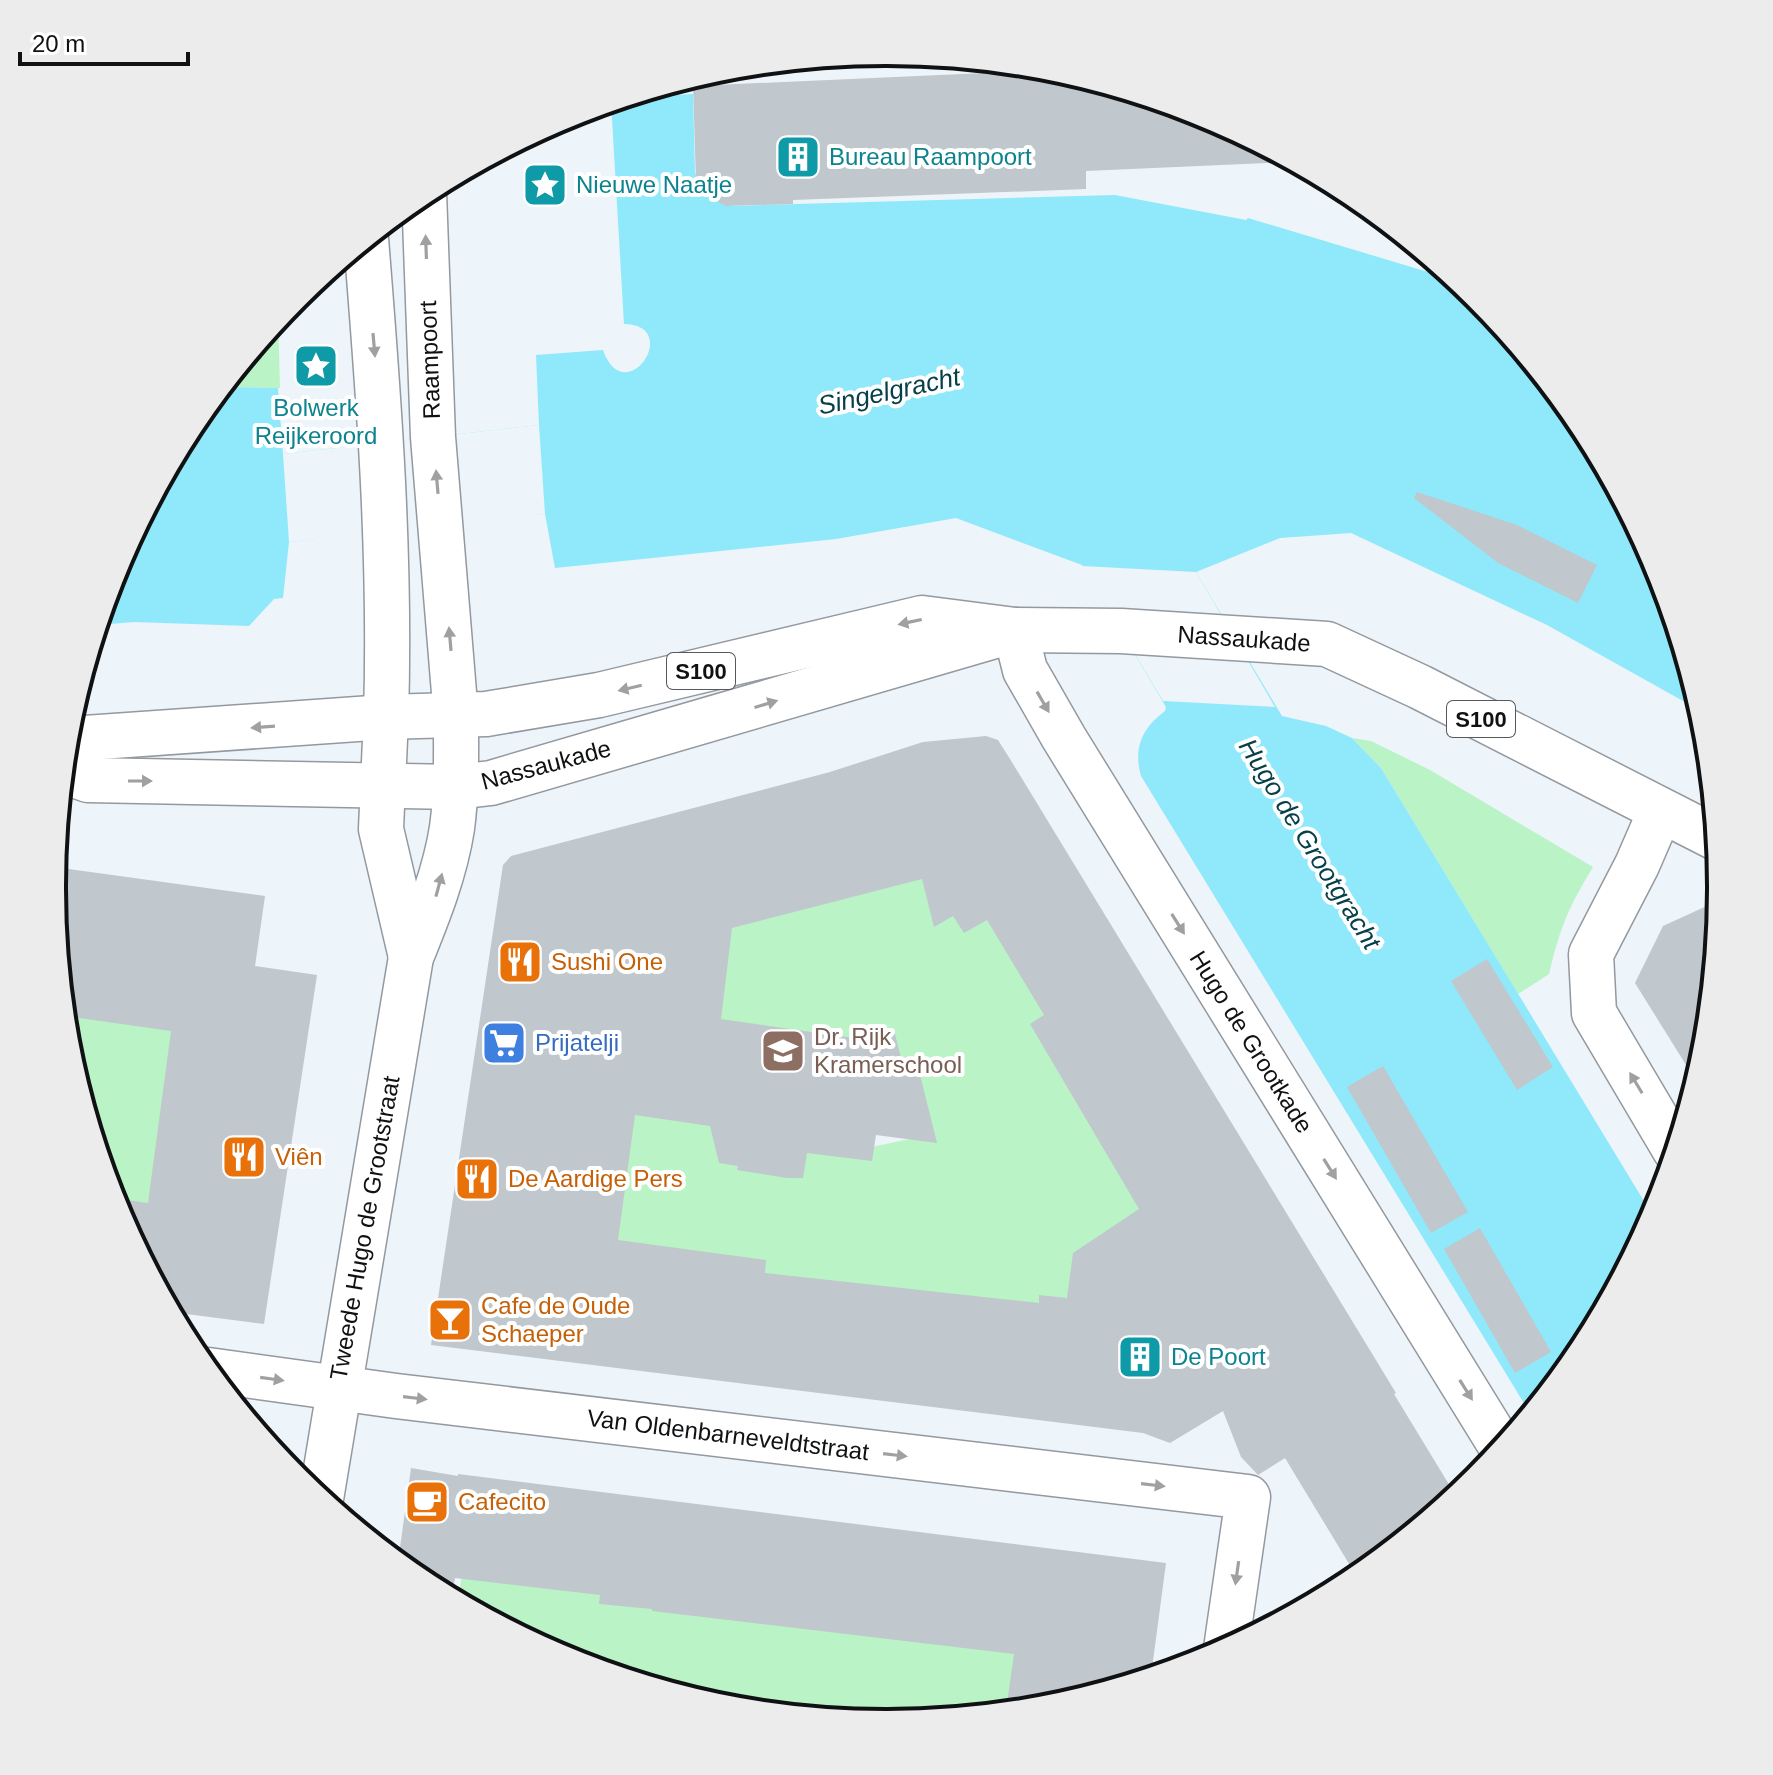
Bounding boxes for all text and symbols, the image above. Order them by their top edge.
scale bar [20,16,188,66]
text: 20 m [32,30,85,57]
building icon: Bureau Raampoort [774,133,822,181]
place label: Bureau Raampoort [829,143,1032,170]
place icon: Nieuwe Naatje [521,161,569,209]
place label: Nieuwe Naatje [576,171,732,198]
one-way arrow [419,234,432,259]
street label: Raampoort [414,300,445,420]
one-way arrow [368,333,381,358]
place icon: Bolwerk Reijkeroord [292,342,340,390]
water label: Singelgracht [815,361,965,421]
place label: Bolwerk Reijkeroord [255,394,377,449]
one-way arrow [430,469,443,494]
one-way arrow [897,616,922,629]
street label: Nassaukade [1177,620,1312,657]
one-way arrow [443,626,456,651]
road number: S100 [667,653,735,689]
one-way arrow [617,682,642,695]
one-way arrow [1036,691,1050,713]
one-way arrow [754,697,778,710]
road number: S100 [1447,701,1515,737]
one-way arrow [250,721,275,734]
water label: Hugo de Grootgracht [1233,733,1388,956]
street label: Nassaukade [478,734,614,795]
one-way arrow [128,775,153,787]
one-way arrow [433,872,445,897]
one-way arrow [1171,913,1185,935]
restaurant icon: Sushi One [496,938,544,986]
street label: Hugo de Grootkade [1184,946,1318,1138]
place label: Sushi One [551,948,663,975]
supermarket icon: Prijatelji [480,1019,528,1067]
place label: Dr. Rijk Kramerschool [814,1023,962,1078]
school or university icon: Dr. Rijk Kramerschool [759,1027,807,1075]
place label: Prijatelji [535,1029,619,1056]
one-way arrow [1629,1072,1643,1094]
street label: Tweede Hugo de Grootstraat [324,1073,405,1382]
restaurant icon: Viên [220,1133,268,1181]
place label: Viên [275,1143,323,1170]
restaurant icon: De Aardige Pers [453,1155,501,1203]
one-way arrow [1322,1158,1336,1180]
place label: De Aardige Pers [508,1165,683,1192]
place label: Cafe de Oude Schaeper [481,1292,630,1347]
bar icon: Cafe de Oude Schaeper [426,1296,474,1344]
building icon: De Poort [1116,1333,1164,1381]
place label: De Poort [1171,1343,1266,1370]
one-way arrow [260,1373,285,1386]
one-way arrow [1459,1379,1473,1401]
one-way arrow [403,1391,428,1404]
street label: Van Oldenbarneveldtstraat [586,1404,871,1465]
one-way arrow [883,1448,908,1461]
cafe icon: Cafecito [403,1478,451,1526]
one-way arrow [1141,1479,1166,1492]
place label: Cafecito [458,1488,546,1515]
one-way arrow [1230,1560,1243,1585]

